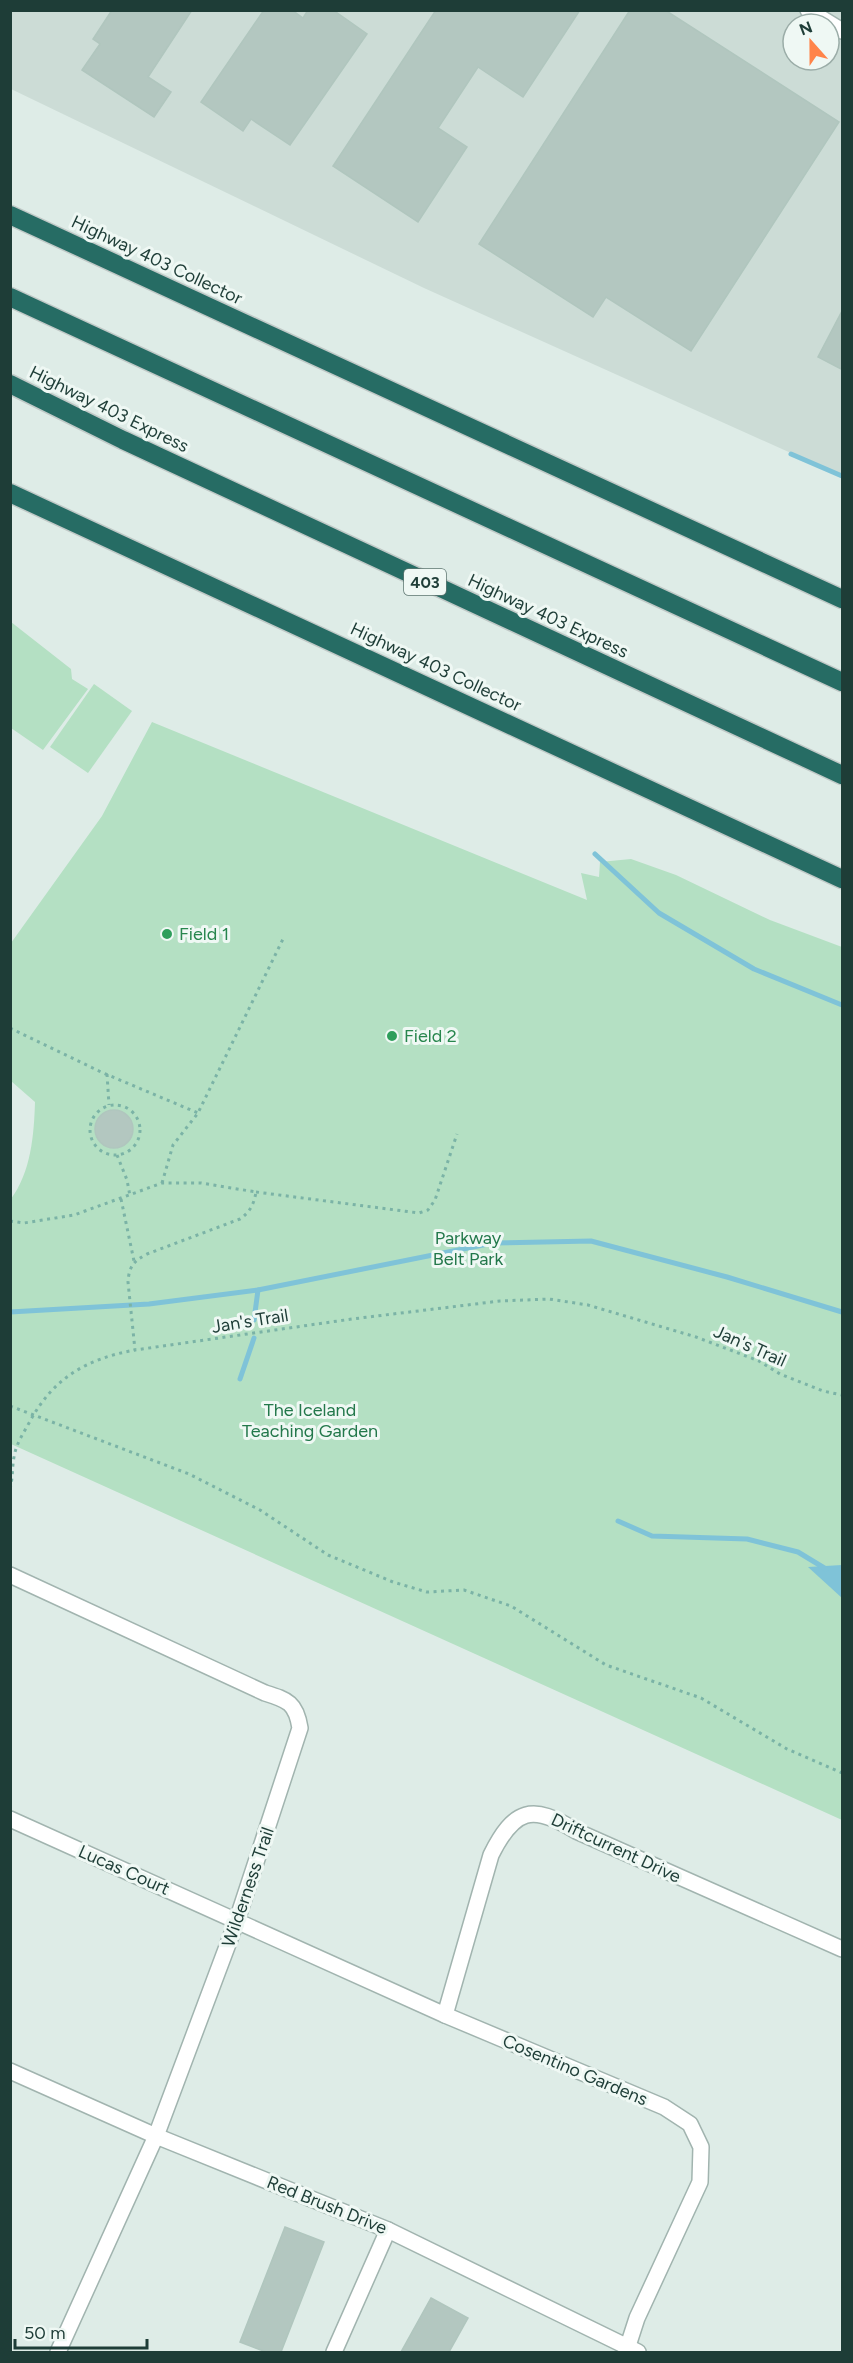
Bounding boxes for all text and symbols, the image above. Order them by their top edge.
north arrow [781,12,841,72]
text: N [797,17,815,40]
street label: Highway 403 Collector [68,211,246,309]
street label: Highway 403 Express [26,361,192,457]
road number: 403 [404,569,446,595]
street label: Highway 403 Express [464,569,632,663]
street label: Highway 403 Collector [347,618,525,716]
place label: Field 1 [179,923,229,945]
marker: Field 1 [160,927,174,941]
place label: Field 2 [404,1025,457,1047]
marker: Field 2 [385,1029,399,1043]
park label: Parkway Belt Park [433,1227,503,1270]
street label: Jan's Trail [210,1304,290,1338]
street label: Jan's Trail [710,1320,790,1372]
park label: The Iceland Teaching Garden [242,1399,378,1442]
street label: Driftcurrent Drive [548,1808,685,1888]
street label: Wilderness Trail [217,1824,279,1950]
street label: Lucas Court [75,1840,173,1900]
street label: Cosentino Gardens [499,2030,651,2110]
street label: Red Brush Drive [264,2171,390,2239]
scale bar [15,2312,147,2350]
text: 50 m [24,2322,66,2344]

